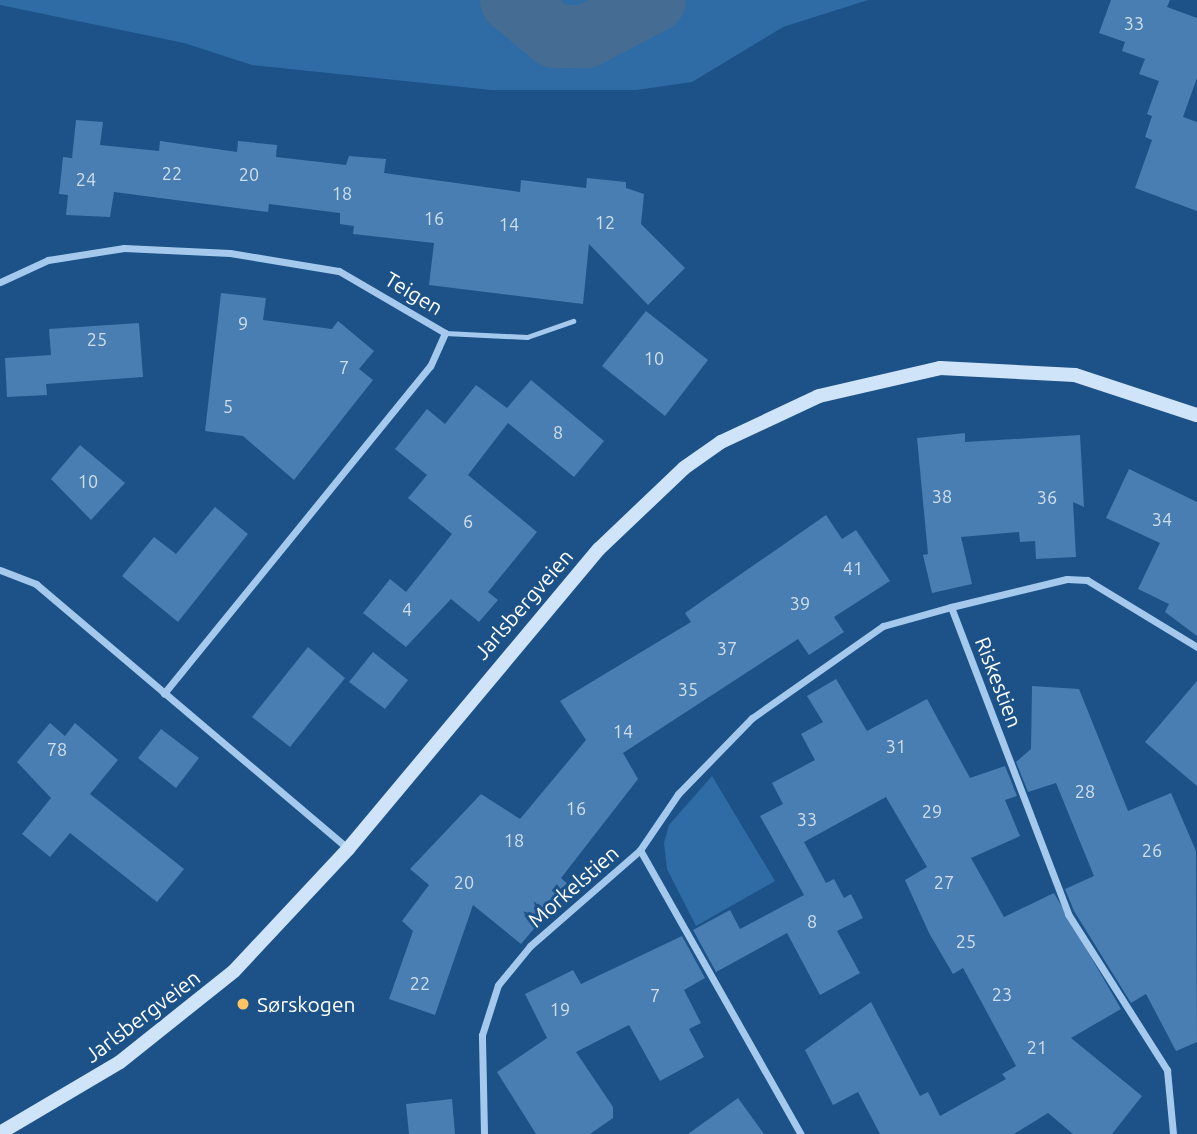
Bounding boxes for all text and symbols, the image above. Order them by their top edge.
house number: 33 [1124,12,1144,34]
house number: 22 [162,162,182,184]
house number: 20 [239,163,259,185]
house number: 24 [76,168,96,190]
house number: 18 [332,182,352,204]
house number: 16 [424,207,444,229]
house number: 12 [595,211,615,233]
house number: 14 [499,213,519,235]
street label: Teigen [381,266,447,320]
house number: 9 [238,312,248,334]
house number: 25 [87,328,107,350]
house number: 10 [644,347,664,369]
house number: 7 [339,356,349,378]
house number: 5 [223,395,233,417]
house number: 8 [553,421,563,443]
house number: 10 [78,470,98,492]
house number: 38 [932,485,952,507]
house number: 36 [1037,486,1057,508]
house number: 34 [1152,508,1172,530]
house number: 6 [463,510,473,532]
street label: Jarlsbergveien [468,544,578,664]
house number: 41 [843,557,863,579]
house number: 39 [790,592,810,614]
house number: 4 [402,598,412,620]
street label: Riskestien [970,633,1028,731]
house number: 37 [717,637,737,659]
house number: 35 [678,678,698,700]
house number: 14 [613,720,633,742]
house number: 31 [886,735,906,757]
house number: 78 [47,738,67,760]
house number: 28 [1075,780,1095,802]
house number: 16 [566,797,586,819]
house number: 29 [922,800,942,822]
house number: 33 [797,808,817,830]
house number: 18 [504,829,524,851]
house number: 26 [1142,839,1162,861]
street label: Morkelstien [523,840,623,932]
house number: 20 [454,871,474,893]
house number: 27 [934,871,954,893]
house number: 8 [807,910,817,932]
house number: 25 [956,930,976,952]
street label: Jarlsbergveien [79,964,205,1068]
house number: 22 [410,972,430,994]
house number: 23 [992,983,1012,1005]
house number: 7 [650,984,660,1006]
place label: Sørskogen [257,991,355,1017]
marker: Sørskogen [235,996,251,1012]
house number: 19 [550,998,570,1020]
house number: 21 [1027,1036,1047,1058]

